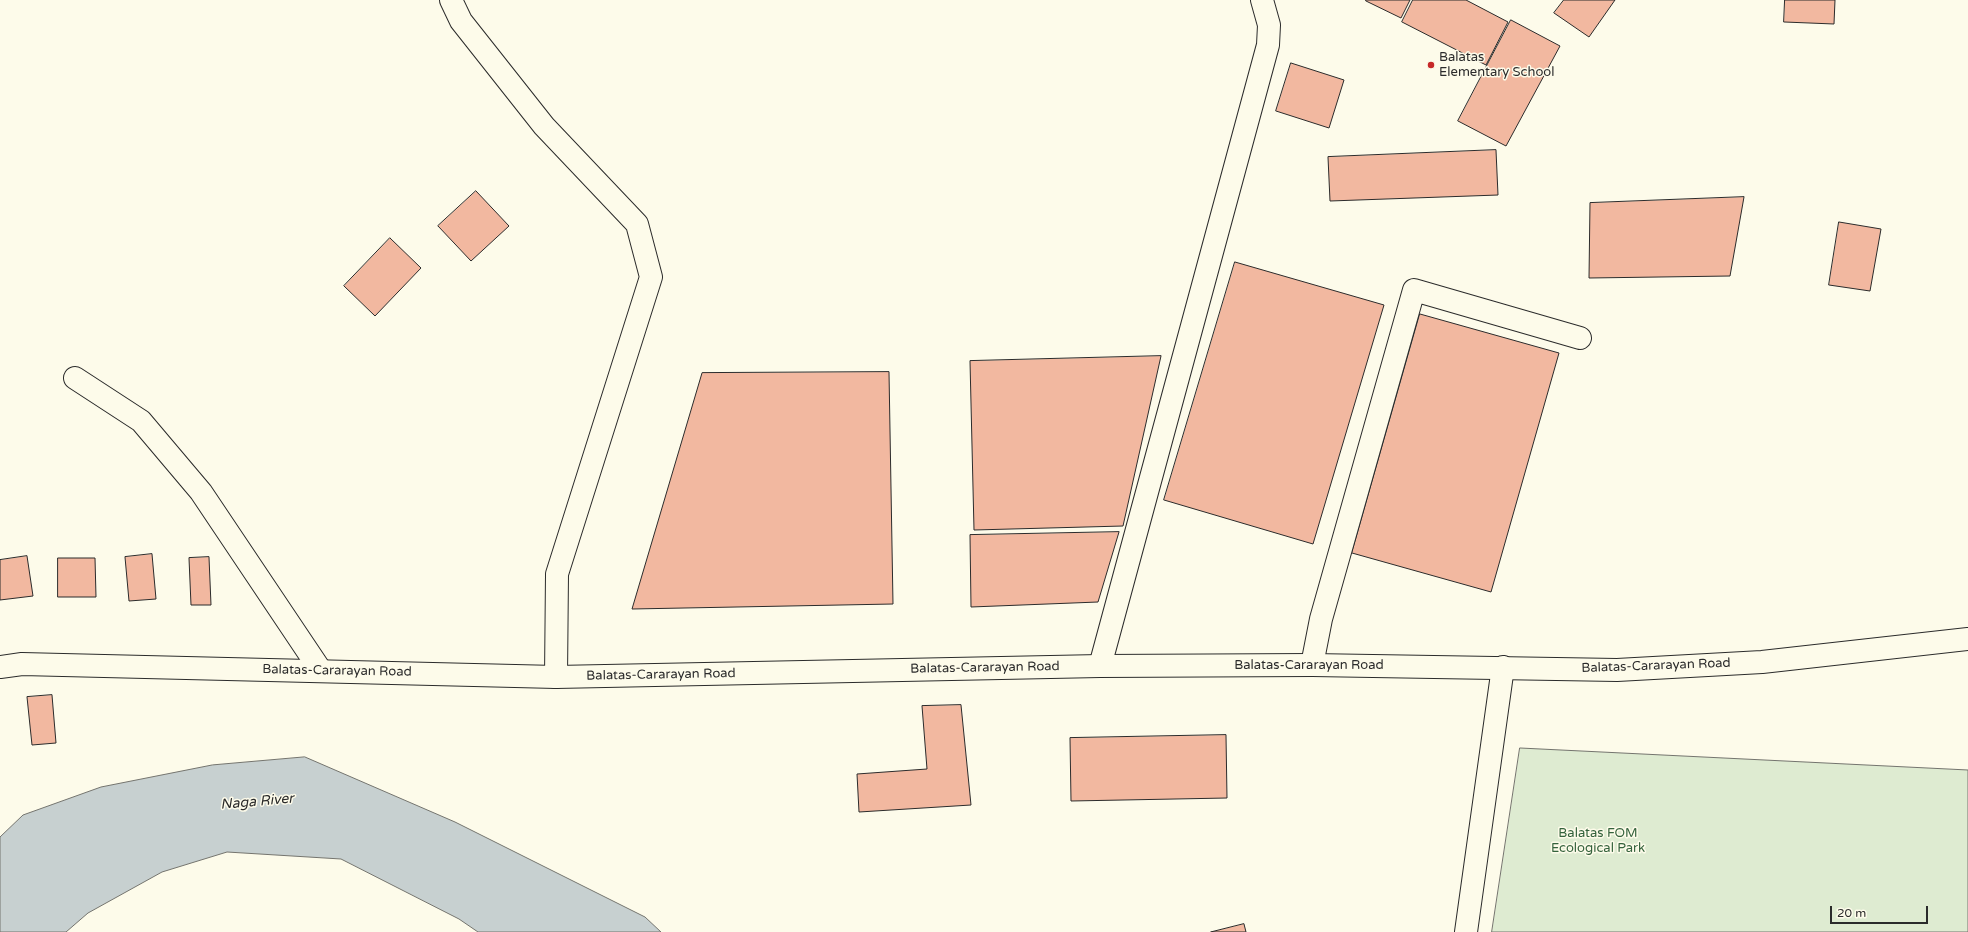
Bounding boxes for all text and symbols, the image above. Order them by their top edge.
place label: Balatas Elementary School [1439,50,1554,81]
marker: Balatas Elementary School [1426,60,1436,70]
street label: Balatas-Cararayan Road [1581,656,1731,676]
street label: Balatas-Cararayan Road [1234,658,1384,674]
street label: Balatas-Cararayan Road [910,659,1060,677]
street label: Balatas-Cararayan Road [262,662,412,680]
street label: Balatas-Cararayan Road [586,666,736,684]
water label: Naga River [220,790,294,814]
park label: Balatas FOM Ecological Park [1551,826,1645,857]
scale bar [1832,898,1930,924]
text: 20 m [1837,906,1866,920]

